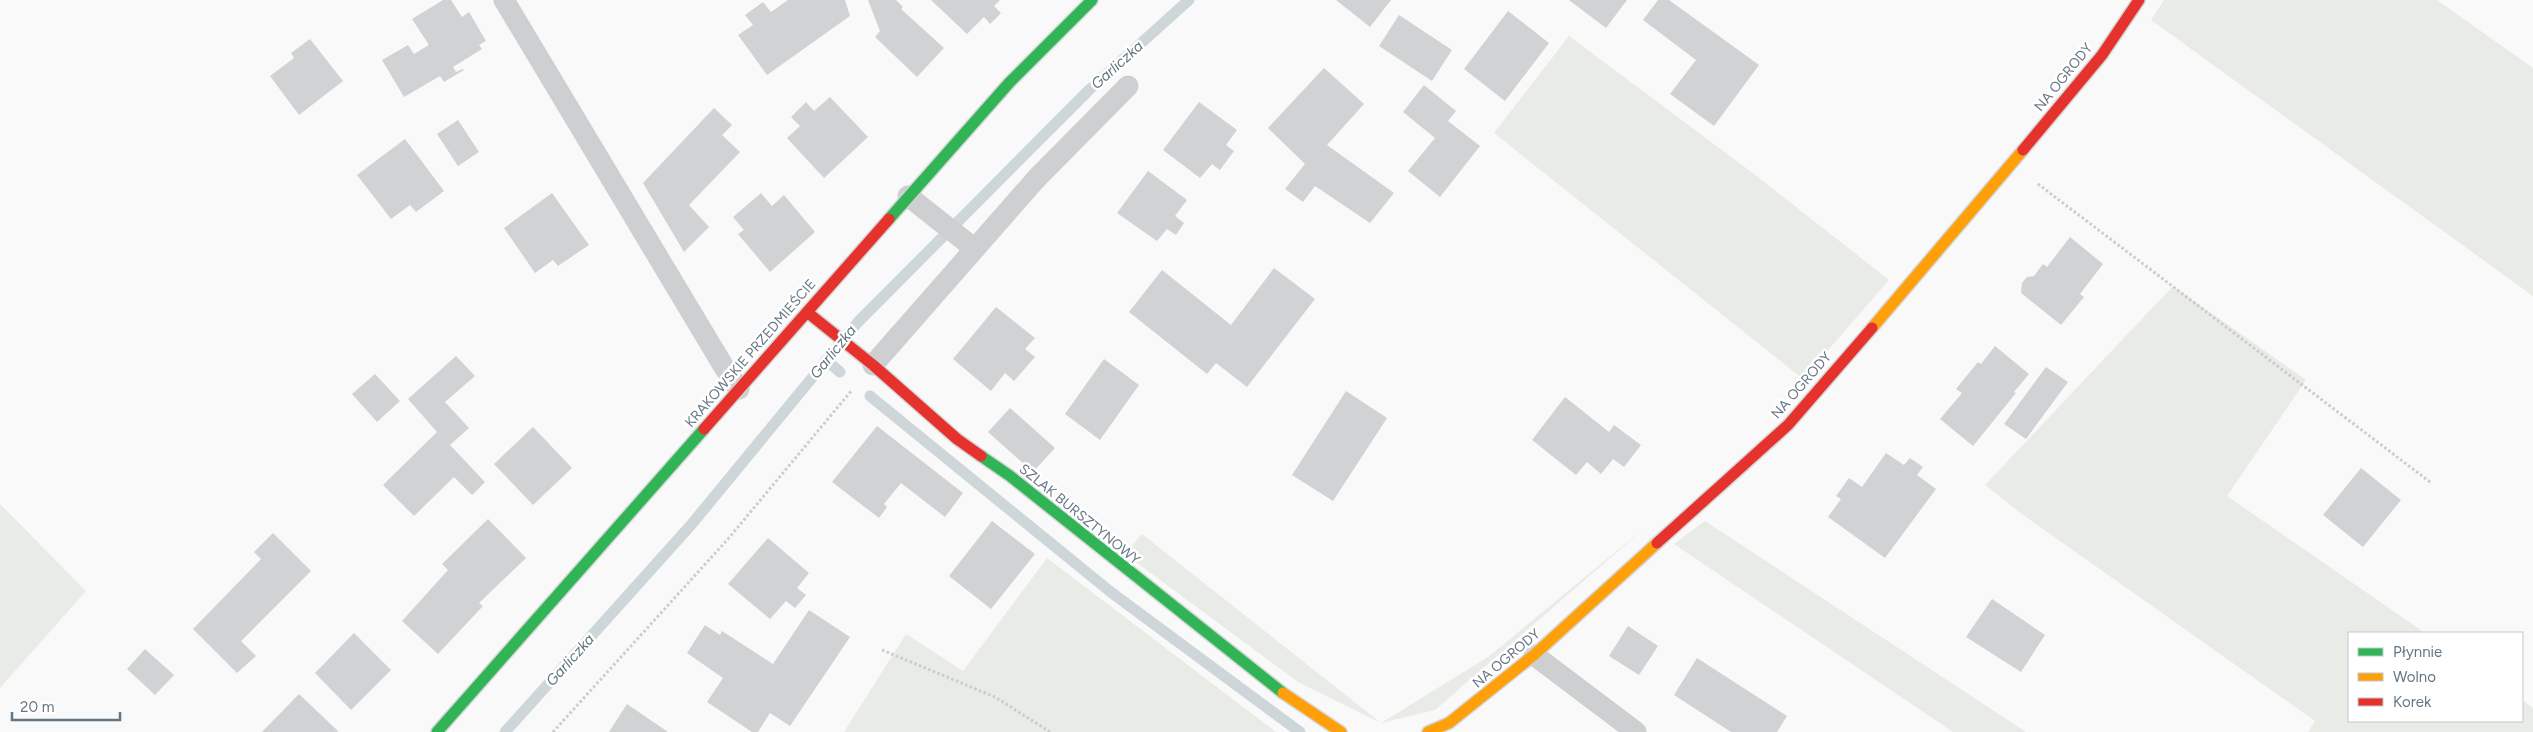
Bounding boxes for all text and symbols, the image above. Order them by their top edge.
water label: Garliczka [1087,37,1147,93]
street label: NA OGRODY [2031,39,2096,115]
street label: KRAKOWSKIE PRZEDMIEŚCIE [681,276,819,431]
water label: Garliczka [806,321,860,382]
street label: NA OGRODY [1768,348,1835,422]
street label: SZLAK BURSZTYNOWY [1016,460,1144,569]
street label: NA OGRODY [1469,625,1544,692]
water label: Garliczka [542,630,598,690]
legend [2348,632,2523,722]
text: Płynnie [2393,643,2442,661]
text: Wolno [2393,668,2436,686]
scale bar [12,690,120,722]
text: Korek [2393,693,2432,711]
text: 20 m [20,698,54,716]

